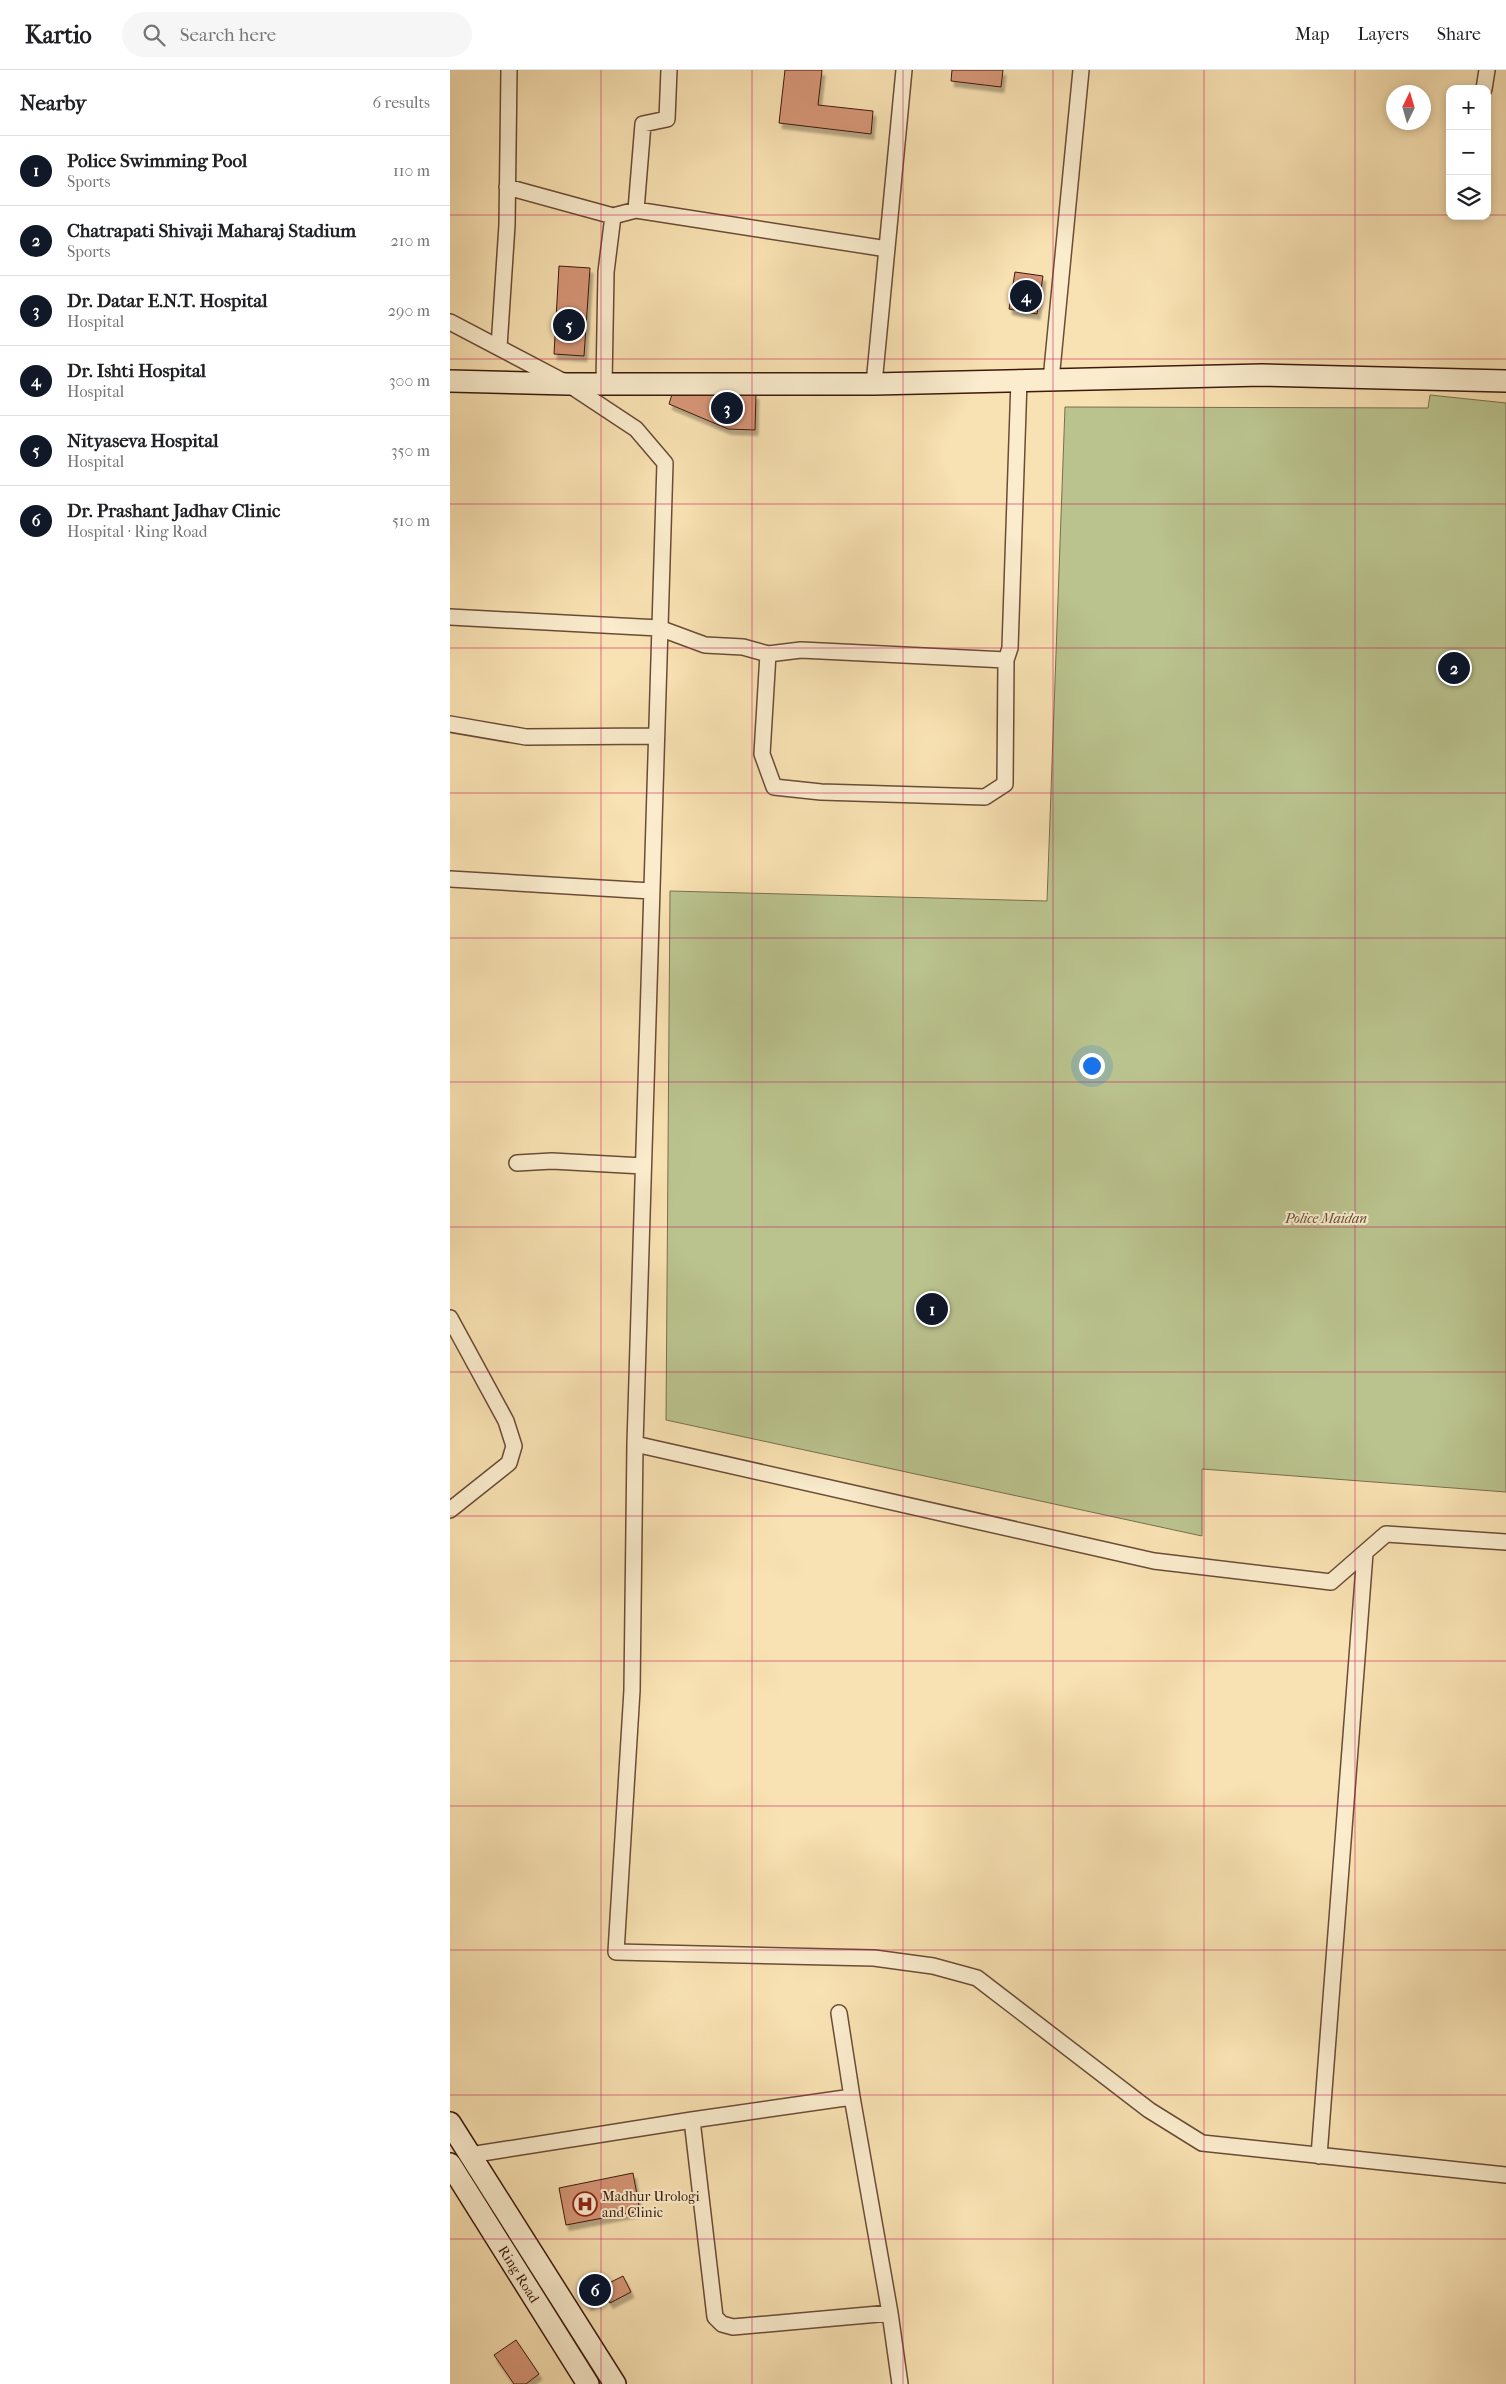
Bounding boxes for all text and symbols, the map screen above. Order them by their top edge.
search box [122,12,472,57]
text: Kartio [25,21,92,49]
icon: search [140,21,168,49]
text: Search here [180,24,276,46]
text: Map [1295,24,1329,45]
text: Layers [1357,24,1409,45]
text: Share [1437,24,1481,45]
north arrow [1386,85,1431,130]
map controls [1446,85,1491,220]
button: + [1446,85,1491,130]
text: Nearby [20,91,86,115]
text: 6 results [372,93,430,112]
button: − [1446,130,1491,175]
text: Police Swimming Pool [67,150,247,172]
text: 1 [33,161,39,180]
text: 110 m [393,161,430,180]
text: Sports [67,172,110,191]
button: layers [1446,175,1491,220]
text: Chatrapati Shivaji Maharaj Stadium [67,220,356,242]
text: 2 [32,231,40,250]
text: 210 m [391,231,430,250]
text: Sports [67,242,110,261]
pin: 4 [1010,277,1042,315]
text: Dr. Datar E.N.T. Hospital [67,290,268,312]
text: 3 [33,301,39,320]
text: 290 m [388,301,430,320]
pin: 5 [553,306,585,344]
text: Hospital [67,312,124,331]
text: Dr. Ishti Hospital [67,360,206,382]
text: 4 [31,371,41,390]
text: 300 m [389,371,430,390]
text: Hospital [67,382,124,401]
pin: 3 [711,389,743,427]
text: Nityaseva Hospital [67,430,219,452]
text: 5 [33,441,39,460]
text: 350 m [391,441,430,460]
text: Hospital [67,452,124,471]
text: Dr. Prashant Jadhav Clinic [67,500,280,522]
text: 6 [32,511,40,530]
text: 510 m [392,511,430,530]
text: Hospital · Ring Road [67,522,208,541]
pin: 2 [1438,649,1470,687]
your location [1079,1053,1105,1079]
park label: Police Maidan [1284,1210,1367,1227]
pin: 1 [916,1290,948,1328]
place label: Madhur Urologi and Clinic [602,2188,700,2221]
hospital icon: Madhur Urologi and Clinic [572,2191,598,2217]
street label: Ring Road [494,2243,543,2306]
pin: 6 [579,2271,611,2309]

